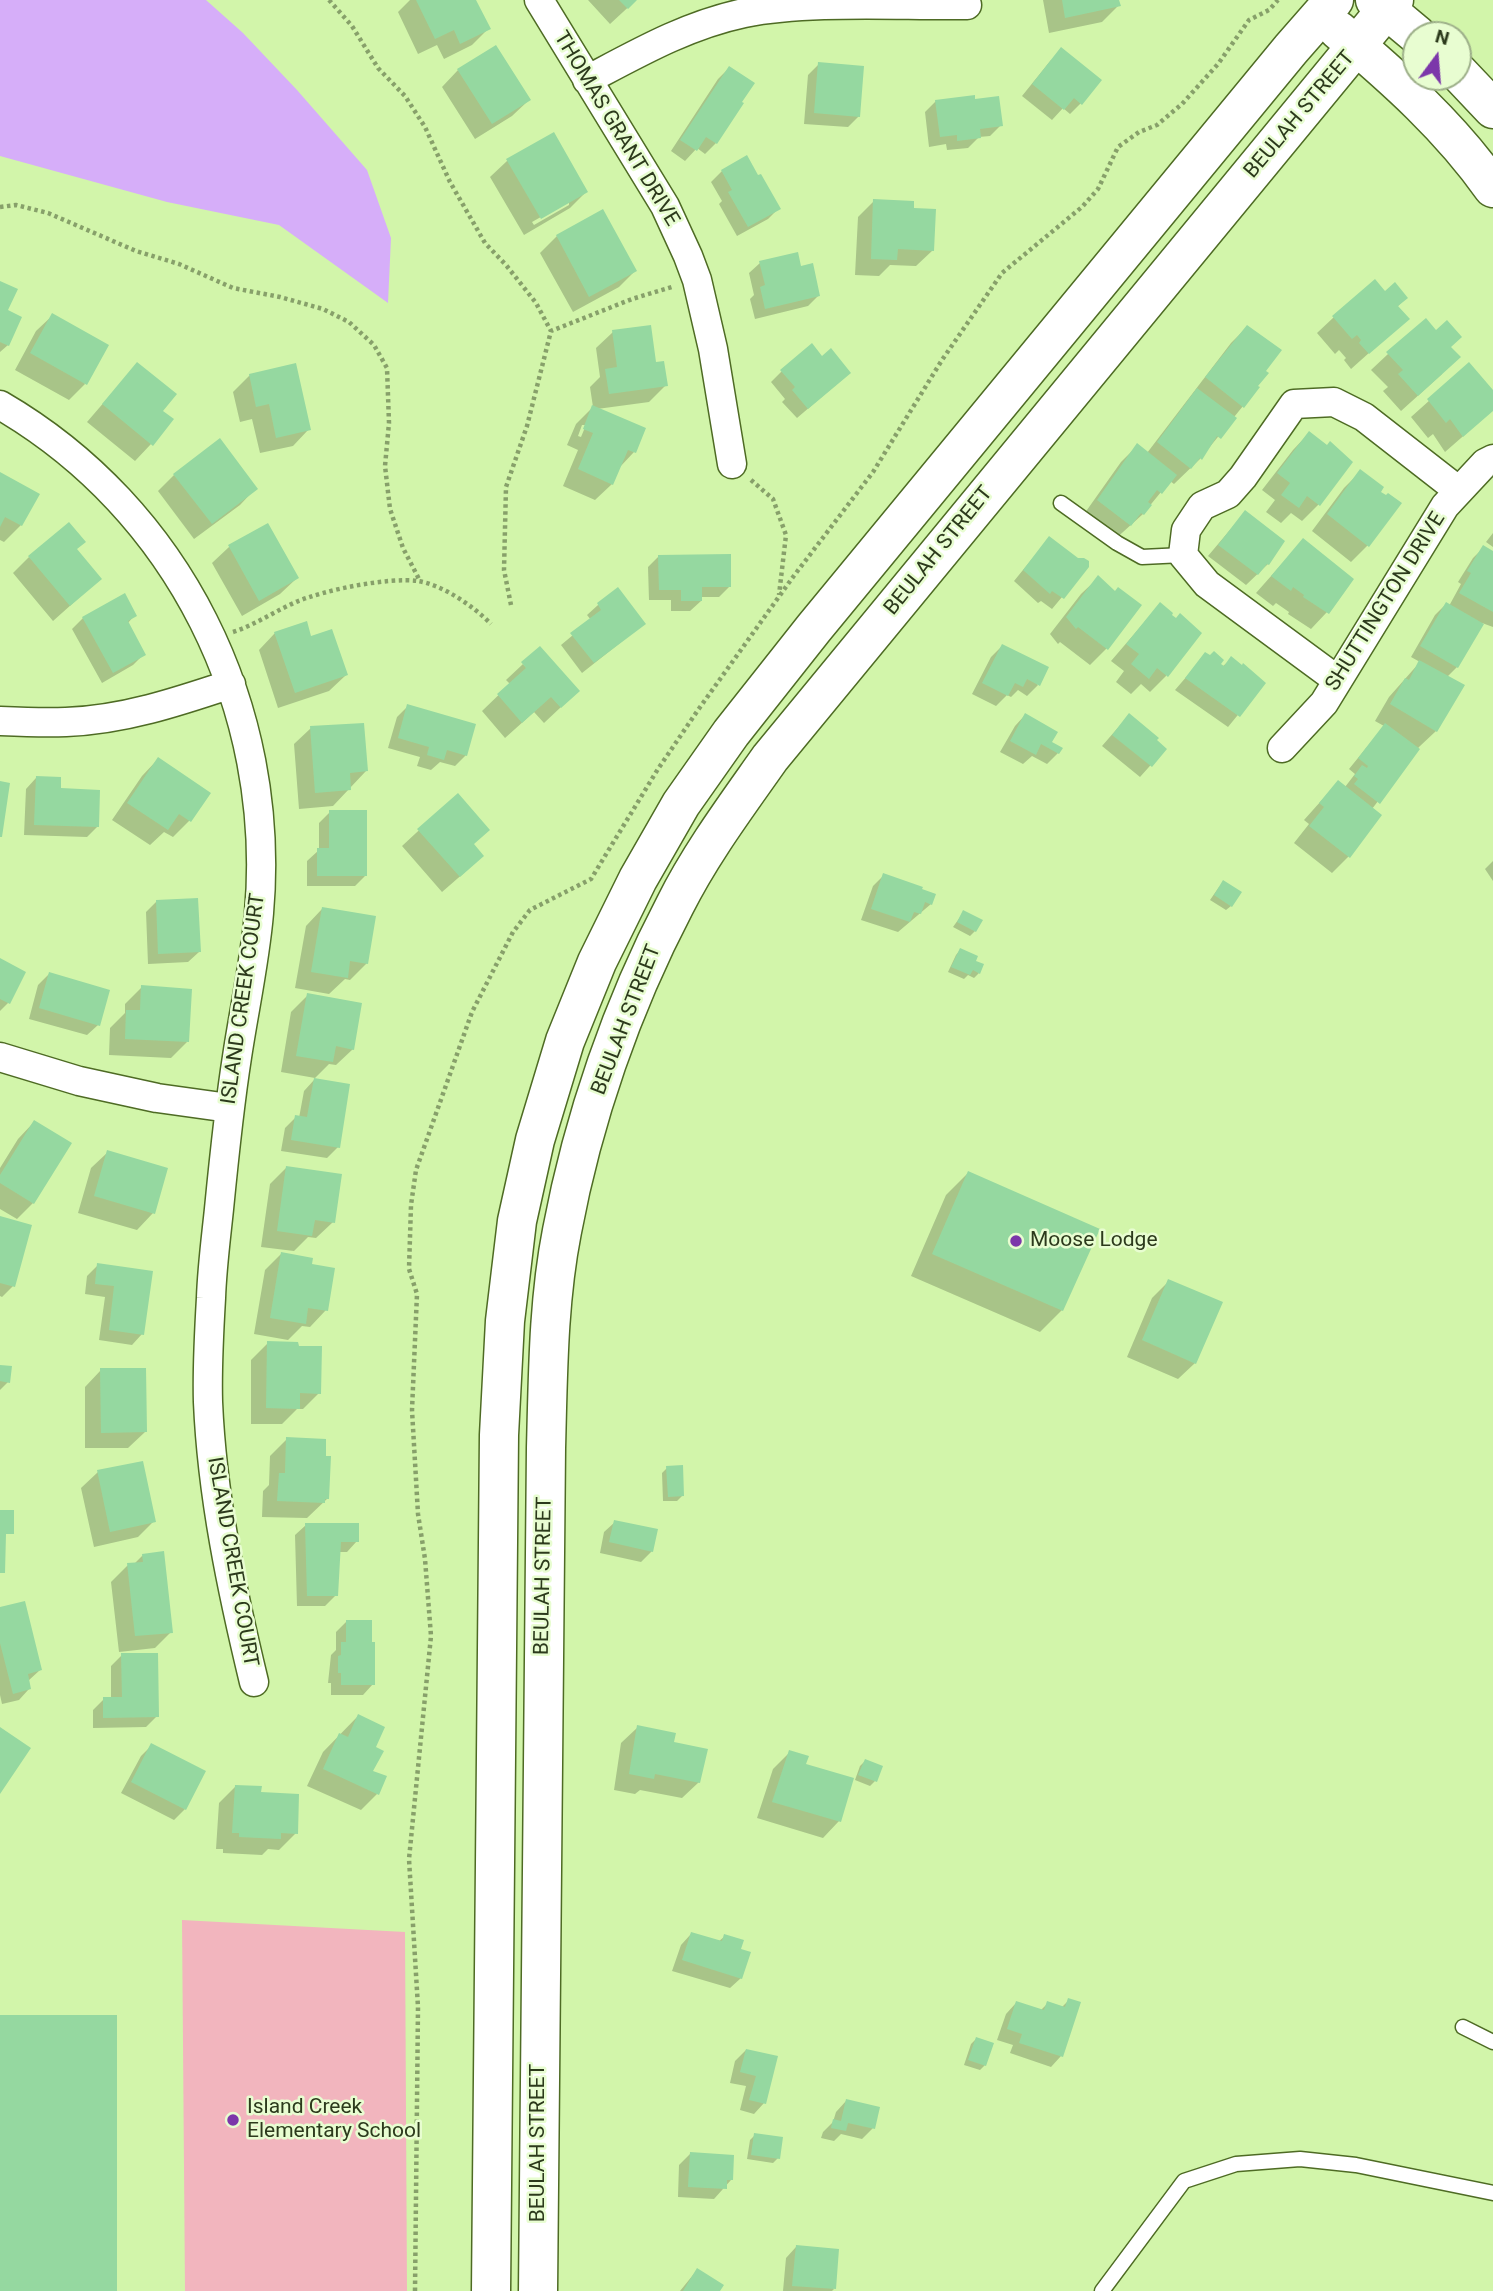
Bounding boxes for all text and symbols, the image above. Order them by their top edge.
north arrow [1402,21,1472,91]
text: N [1433,24,1452,50]
street label: THOMAS GRANT DRIVE [548,27,684,231]
street label: BEULAH STREET [1239,46,1361,184]
street label: BEULAH STREET [879,481,999,621]
street label: SHUTTINGTON DRIVE [1321,508,1451,696]
street label: ISLAND CREEK COURT [217,892,271,1106]
street label: BEULAH STREET [587,941,667,1099]
place label: Moose Lodge [1030,1228,1158,1254]
marker: Moose Lodge [1008,1233,1024,1249]
street label: ISLAND CREEK COURT [201,1455,263,1669]
street label: BEULAH STREET [530,1497,558,1655]
street label: BEULAH STREET [526,2064,552,2222]
place label: Island Creek Elementary School [247,2095,421,2145]
marker: Island Creek Elementary School [225,2112,241,2128]

